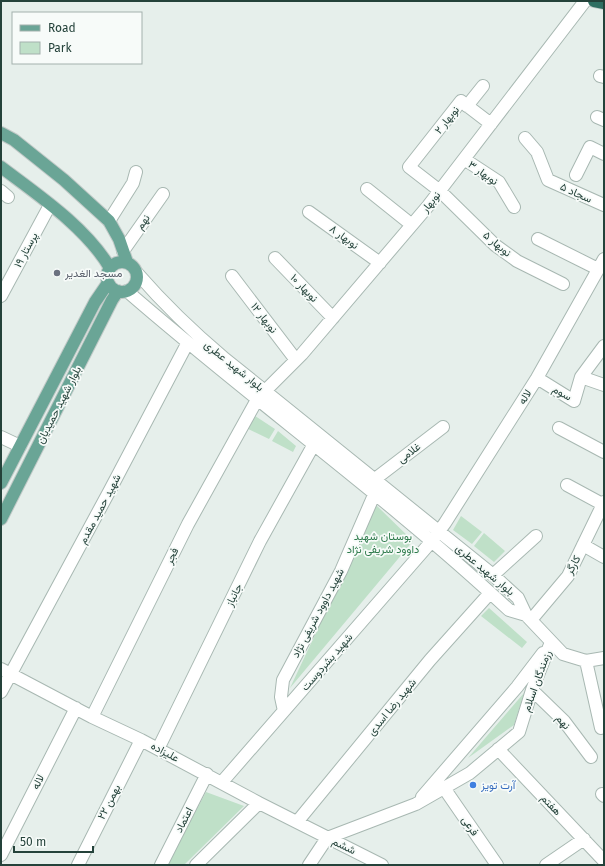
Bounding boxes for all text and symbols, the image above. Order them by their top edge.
legend [12,12,142,64]
text: Road [48,21,76,35]
text: Park [48,41,72,55]
street label: نوبهار ۲ [432,103,462,137]
street label: نوبهار ۳ [466,158,500,188]
street label: سجاد ۵ [558,180,594,206]
street label: نوبهار [418,189,443,216]
street label: نهم [133,212,154,233]
street label: نوبهار ۸ [327,222,361,252]
street label: نوبهار ۵ [480,228,514,260]
street label: پرستار ۱۹ [11,230,42,270]
place label: مسجد الغدیر [64,267,122,280]
marker: مسجد الغدیر [52,268,62,278]
street label: نوبهار ۱۰ [287,271,321,305]
street label: نوبهار ۱۲ [248,300,280,336]
street label: بلوار شهید عطری [202,338,266,394]
street label: بلوار شهید حمیدیان [34,364,84,446]
street label: سوم [550,382,574,405]
street label: لاله [515,387,535,407]
street label: غلامی [395,440,423,466]
street label: شهید حمید مقدم [76,472,125,547]
park label: بوستان شهید داوود شریفی نژاد [347,530,419,556]
street label: بلوار شهید عطری [453,542,517,598]
street label: فجر [162,546,182,567]
street label: کارگر [562,553,583,578]
street label: شهید داوود شریفی نژاد [289,566,347,660]
street label: جانباز [222,581,245,609]
street label: شهید بشردوست [299,630,356,693]
street label: رزمندگان اسلام [520,648,555,714]
street label: شهید رضا اسدی [365,676,419,738]
street label: نهم [552,712,573,733]
street label: علیزاده [149,739,182,765]
street label: لاله [29,772,47,792]
place label: آرت تویز [480,779,517,792]
marker: آرت تویز [468,780,478,790]
street label: ۲۲ بهمن [95,782,123,822]
street label: هفتم [537,792,564,819]
street label: اعتماد [172,805,196,835]
street label: فرعی [459,814,481,838]
scale bar [14,828,93,854]
text: 50 m [20,835,46,849]
street label: ششم [330,835,358,858]

